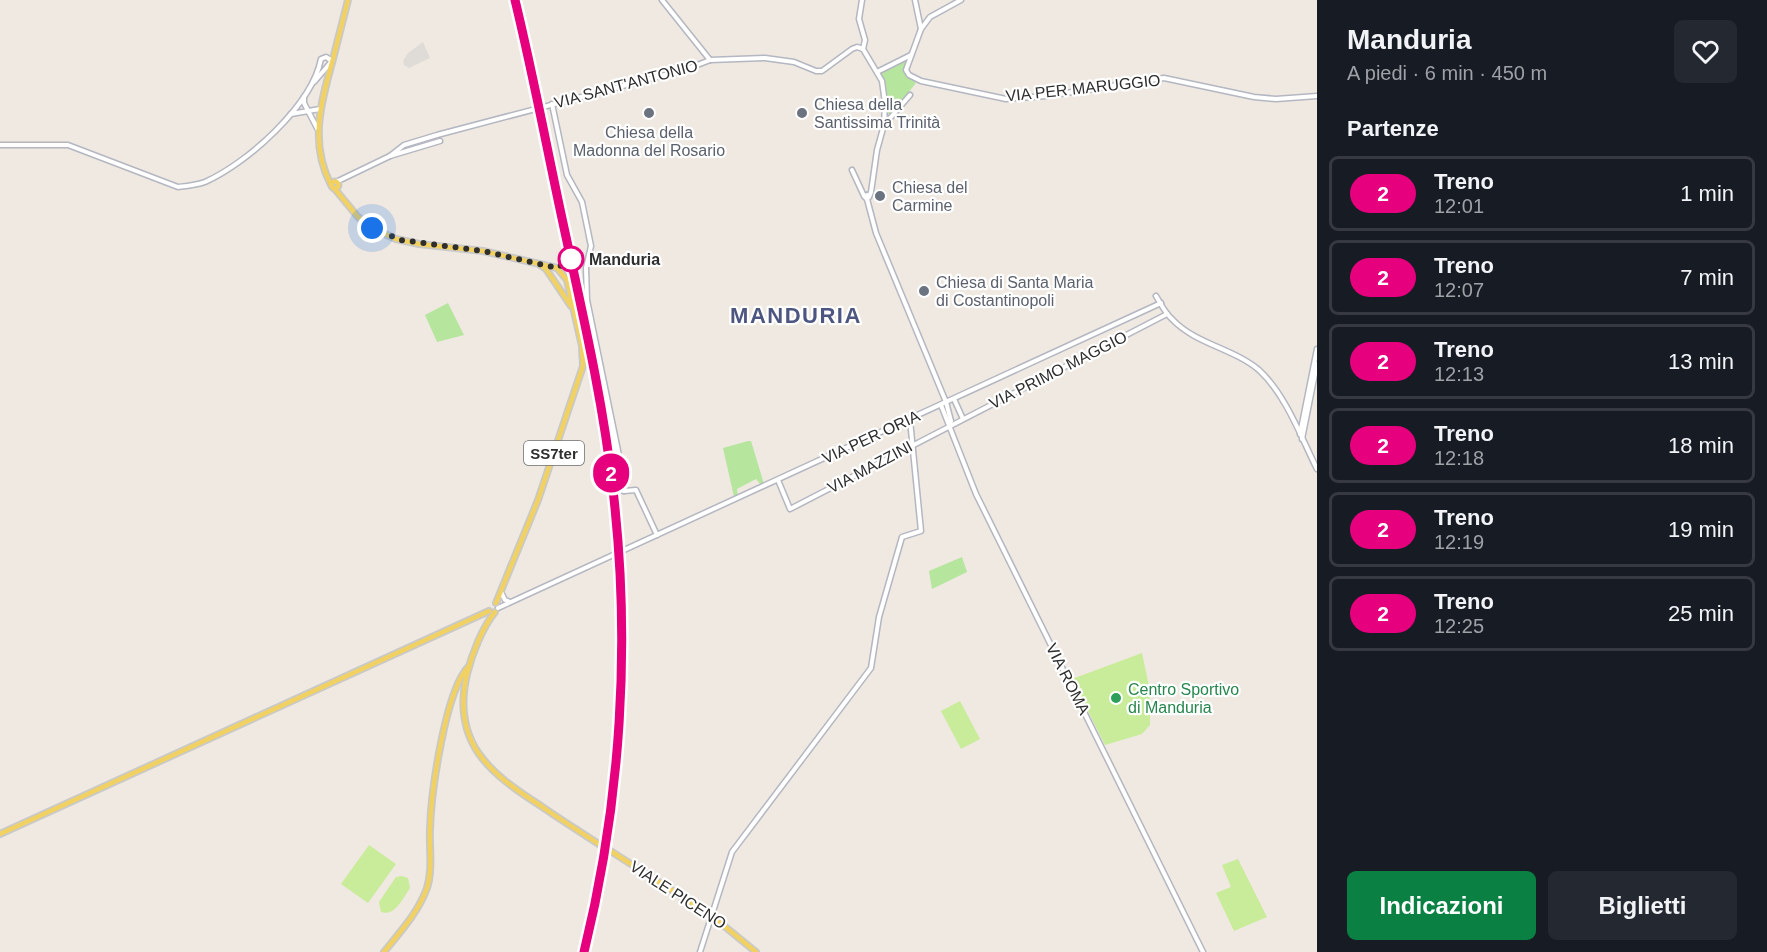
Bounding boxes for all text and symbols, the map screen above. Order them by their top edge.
button: heart [1674,20,1737,83]
text: Manduria [1347,24,1471,55]
street label: VIA SANT'ANTONIO [552,57,700,111]
text: A piedi · 6 min · 450 m [1347,62,1547,84]
street label: VIA PER MARUGGIO [1005,71,1161,105]
place label: Chiesa della Santissima Trinità [814,96,940,131]
marker: Chiesa della Madonna del Rosario [642,106,656,120]
marker: Chiesa della Santissima Trinità [795,106,809,120]
text: Partenze [1347,116,1439,141]
place label: Chiesa della Madonna del Rosario [573,124,725,159]
text: Treno [1434,169,1494,194]
place label: Chiesa del Carmine [892,179,968,214]
text: 1 min [1680,181,1734,206]
text: 2 [1377,182,1389,205]
marker: Chiesa del Carmine [873,189,887,203]
text: 12:01 [1434,195,1484,217]
your location [357,213,387,243]
marker: Manduria [558,246,584,272]
place label: Manduria [589,251,660,268]
text: Treno [1434,253,1494,278]
text: 7 min [1680,265,1734,290]
text: 2 [1377,266,1389,289]
place label: Chiesa di Santa Maria di Costantinopoli [936,274,1094,309]
text: 12:07 [1434,279,1484,301]
marker: Chiesa di Santa Maria di Costantinopoli [917,284,931,298]
district label: MANDURIA [730,303,862,328]
street label: VIA PRIMO MAGGIO [986,328,1130,412]
text: Treno [1434,337,1494,362]
text: 13 min [1668,349,1734,374]
text: 2 [1377,350,1389,373]
text: 12:13 [1434,363,1484,385]
street label: VIA PER ORIA [819,407,923,467]
text: Treno [1434,421,1494,446]
text: 18 min [1668,433,1734,458]
text: 2 [1377,434,1389,457]
street label: VIA MAZZINI [825,438,915,496]
road number: SS7ter [524,441,584,465]
text: 12:18 [1434,447,1484,469]
line badge: 2 [592,454,630,492]
text: 2 [605,462,617,485]
text: Treno [1434,505,1494,530]
text: 19 min [1668,517,1734,542]
text: 2 [1377,518,1389,541]
text: 12:19 [1434,531,1484,553]
text: Treno [1434,589,1494,614]
text: 25 min [1668,601,1734,626]
text: 2 [1377,602,1389,625]
text: 12:25 [1434,615,1484,637]
street label: VIA ROMA [1043,641,1093,718]
place label: Centro Sportivo di Manduria [1128,681,1239,716]
marker: Centro Sportivo di Manduria [1109,691,1123,705]
street label: VIALE PICENO [627,858,729,932]
button: Indicazioni [1347,871,1536,940]
button: Biglietti [1548,871,1737,940]

